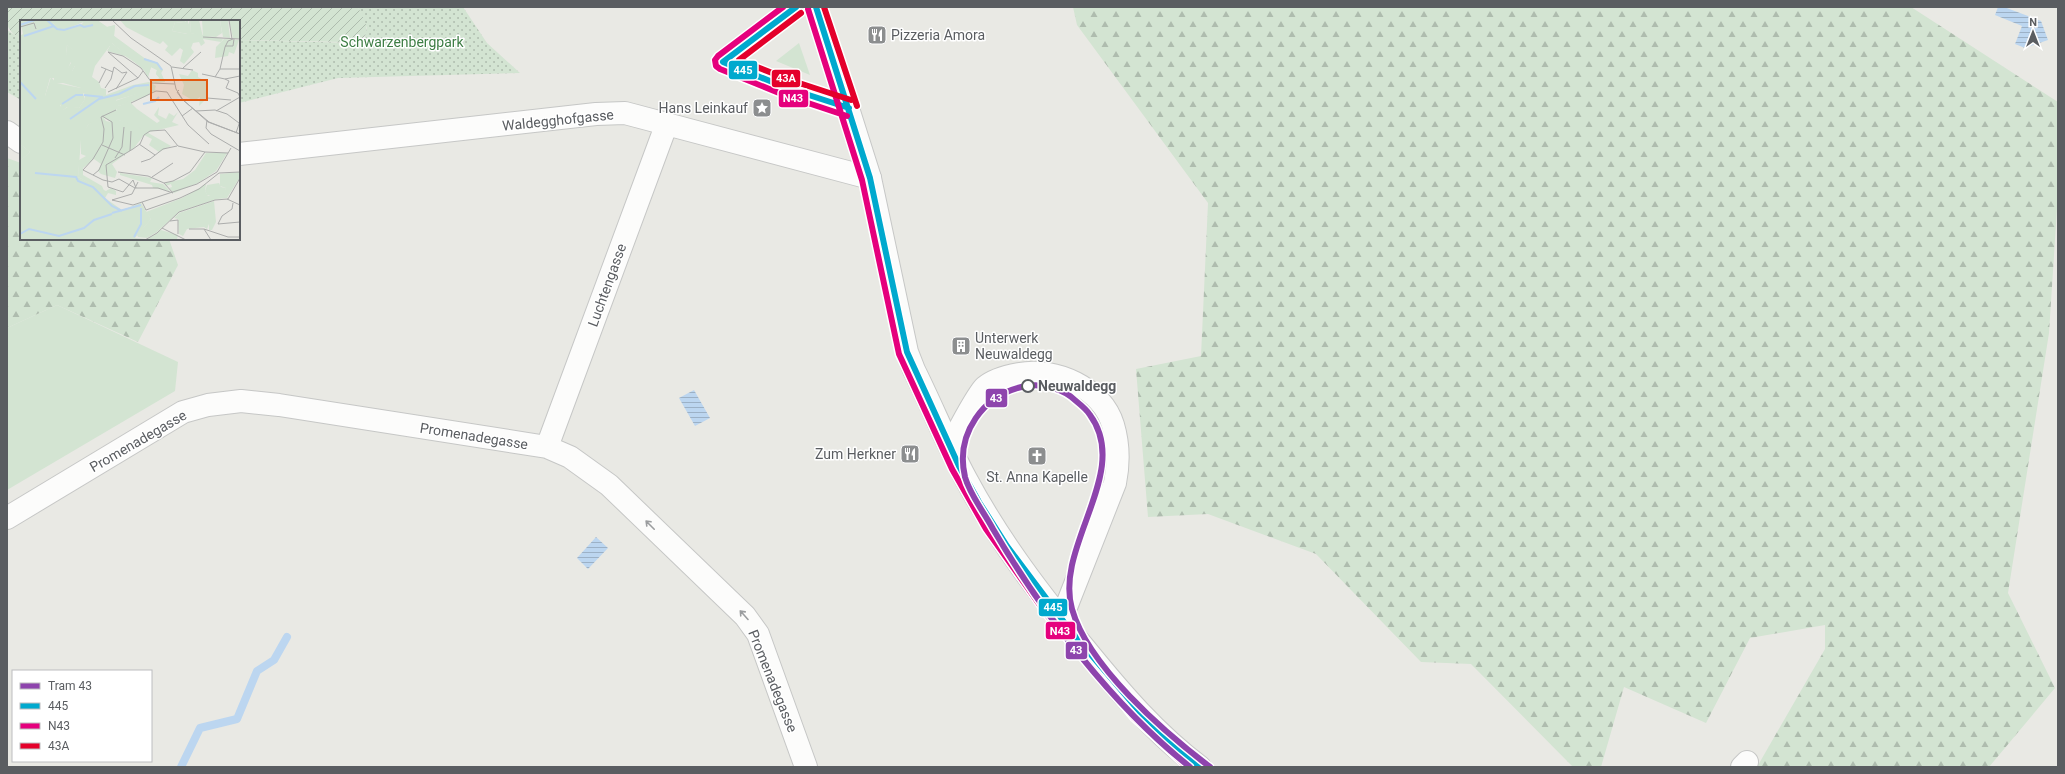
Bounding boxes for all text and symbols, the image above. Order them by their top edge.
north arrow [2013,12,2053,52]
text: N [2029,16,2037,29]
inset map [20,20,240,240]
restaurant icon: Pizzeria Amora [866,24,888,46]
place label: Pizzeria Amora [891,27,985,43]
park label: Schwarzenbergpark [340,34,465,50]
line badge: 445 [728,60,758,80]
text: 445 [734,64,752,77]
line badge: 43A [771,69,801,88]
text: 43A [776,72,797,85]
line badge: N43 [778,89,809,108]
text: N43 [783,92,803,105]
place icon: Hans Leinkauf [751,97,773,119]
place label: Hans Leinkauf [659,100,748,116]
street label: Waldegghofgasse [501,106,615,134]
street label: Luchtengasse [585,241,629,329]
place label: Unterwerk Neuwaldegg [975,330,1053,362]
building icon: Unterwerk Neuwaldegg [950,335,972,357]
place label: Neuwaldegg [1038,378,1116,394]
marker: Neuwaldegg [1021,379,1035,393]
line badge: 43 [985,388,1008,408]
text: 43 [990,392,1002,405]
street label: Promenadegasse [87,407,189,475]
street label: Promenadegasse [419,420,529,452]
restaurant icon: Zum Herkner [899,443,921,465]
church icon: St. Anna Kapelle [1026,445,1048,467]
place label: Zum Herkner [815,446,896,462]
place label: St. Anna Kapelle [986,469,1088,485]
one-way arrow [645,520,655,530]
line badge: 445 [1038,598,1068,617]
text: 445 [1044,601,1062,614]
one-way arrow [739,610,748,620]
line badge: N43 [1045,621,1076,640]
text: N43 [1050,625,1070,638]
street label: Promenadegasse [745,627,801,735]
line badge: 43 [1065,641,1088,660]
text: 43 [1070,644,1082,657]
legend [12,670,152,762]
text: Tram 43 [48,679,92,693]
text: 445 [48,699,68,713]
text: N43 [48,719,70,733]
text: 43A [48,739,69,753]

